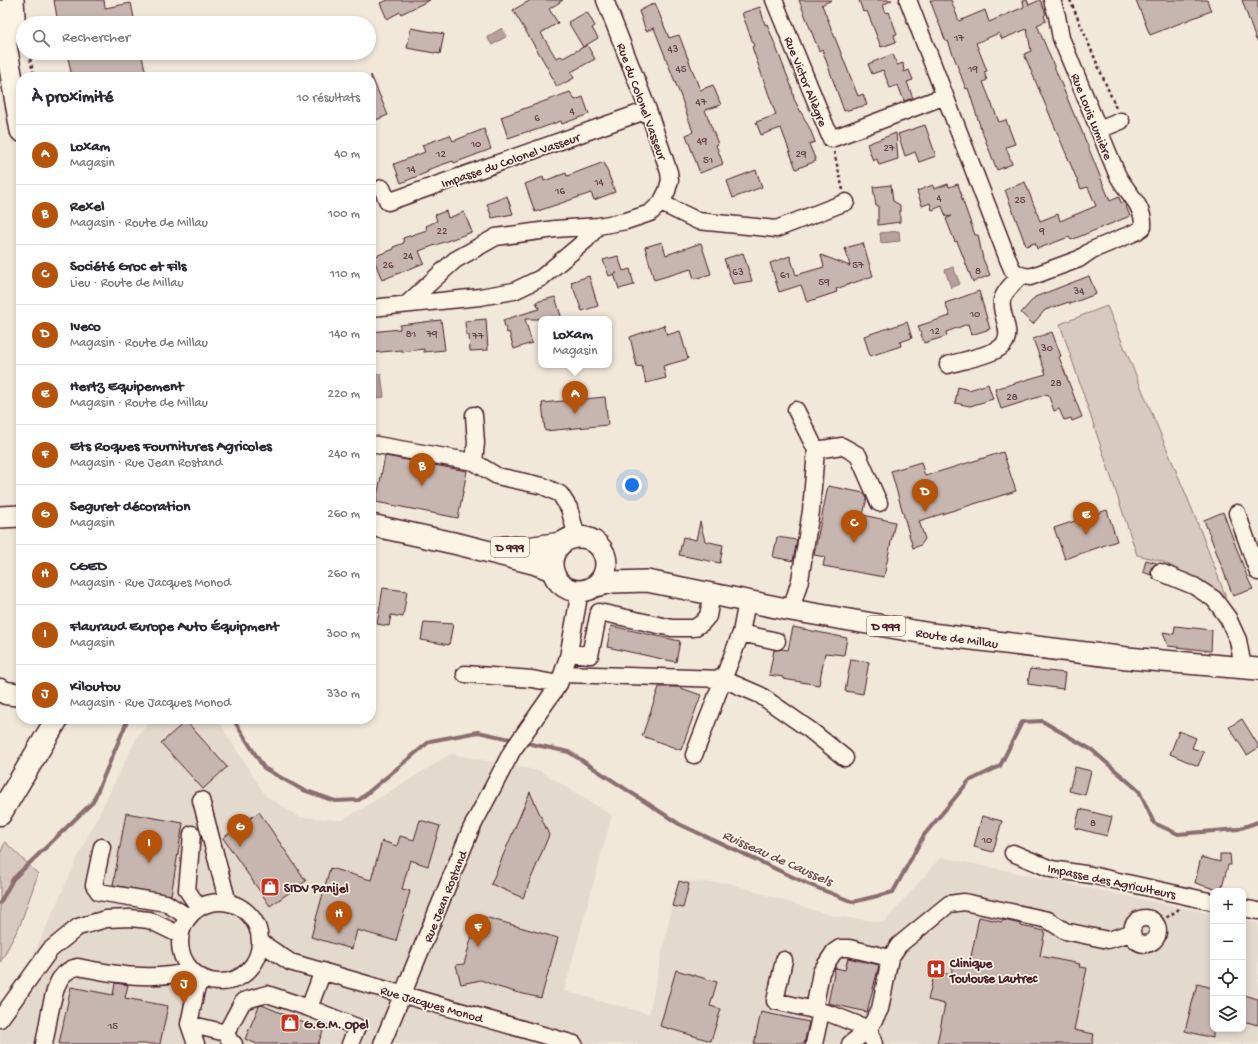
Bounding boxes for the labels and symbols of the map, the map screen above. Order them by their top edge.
house number: 17 [953,33,964,45]
street label: Rue Victor Allègre [780,35,830,129]
street label: Rue du Colonel Vasseur [613,41,669,164]
house number: 43 [668,44,679,56]
house number: 45 [676,64,687,76]
house number: 19 [967,64,978,76]
street label: Rue Louis Lumière [1067,72,1115,163]
house number: 47 [696,97,707,109]
house number: 4 [569,106,575,118]
house number: 6 [534,113,540,125]
street label: Impasse du Colonel Vasseur [439,130,583,192]
house number: 49 [697,136,708,148]
house number: 10 [470,139,481,151]
house number: 27 [883,143,895,155]
house number: 12 [435,149,447,161]
house number: 29 [796,149,807,161]
house number: 51 [703,155,713,167]
house number: 14 [405,164,417,176]
house number: 14 [593,177,605,189]
house number: 16 [554,186,565,198]
house number: 4 [936,193,942,205]
house number: 25 [1014,195,1026,207]
house number: 22 [437,226,448,238]
house number: 9 [1038,226,1045,238]
house number: 24 [403,251,414,263]
house number: 26 [383,260,394,272]
house number: 57 [852,260,864,272]
house number: 8 [975,266,981,278]
house number: 63 [732,267,744,279]
house number: 61 [780,270,790,282]
house number: 59 [818,277,830,289]
house number: 34 [1073,286,1085,298]
house number: 10 [969,309,980,321]
house number: 12 [929,326,941,338]
house number: 81 [406,329,416,341]
house number: 79 [425,329,438,341]
house number: 77 [471,331,484,343]
house number: 30 [1040,343,1053,355]
house number: 28 [1050,378,1062,390]
pin: A [562,381,588,414]
house number: 28 [1006,392,1018,404]
pin: B [409,453,435,486]
your location [622,475,642,495]
pin: D [912,479,938,512]
pin: E [1073,502,1099,535]
pin: C [841,510,867,543]
road number: D 999 [491,537,529,557]
road number: D 999 [867,616,905,636]
street label: Route de Millau [914,626,999,653]
pin: G [227,814,253,847]
house number: 8 [1090,818,1096,830]
water label: Ruisseau de Caussels [719,827,836,892]
pin: I [136,830,162,863]
house number: 10 [981,835,992,847]
street label: Rue Jean Rostand [421,848,472,945]
street label: Impasse des Agriculteurs [1046,862,1178,904]
shop icon: SIDV Panijel [259,876,281,898]
place label: SIDV Panijel [284,882,349,897]
pin: H [326,901,352,934]
pin: F [465,914,491,947]
place label: Clinique Toulouse Lautrec [949,957,1039,987]
hospital icon: Clinique Toulouse Lautrec [925,958,947,980]
pin: J [171,971,197,1004]
street label: Rue Jacques Monod [378,984,486,1028]
shop icon: G.G.M. Opel [279,1012,301,1034]
place label: G.G.M. Opel [304,1018,369,1034]
house number: 15 [107,1021,118,1033]

